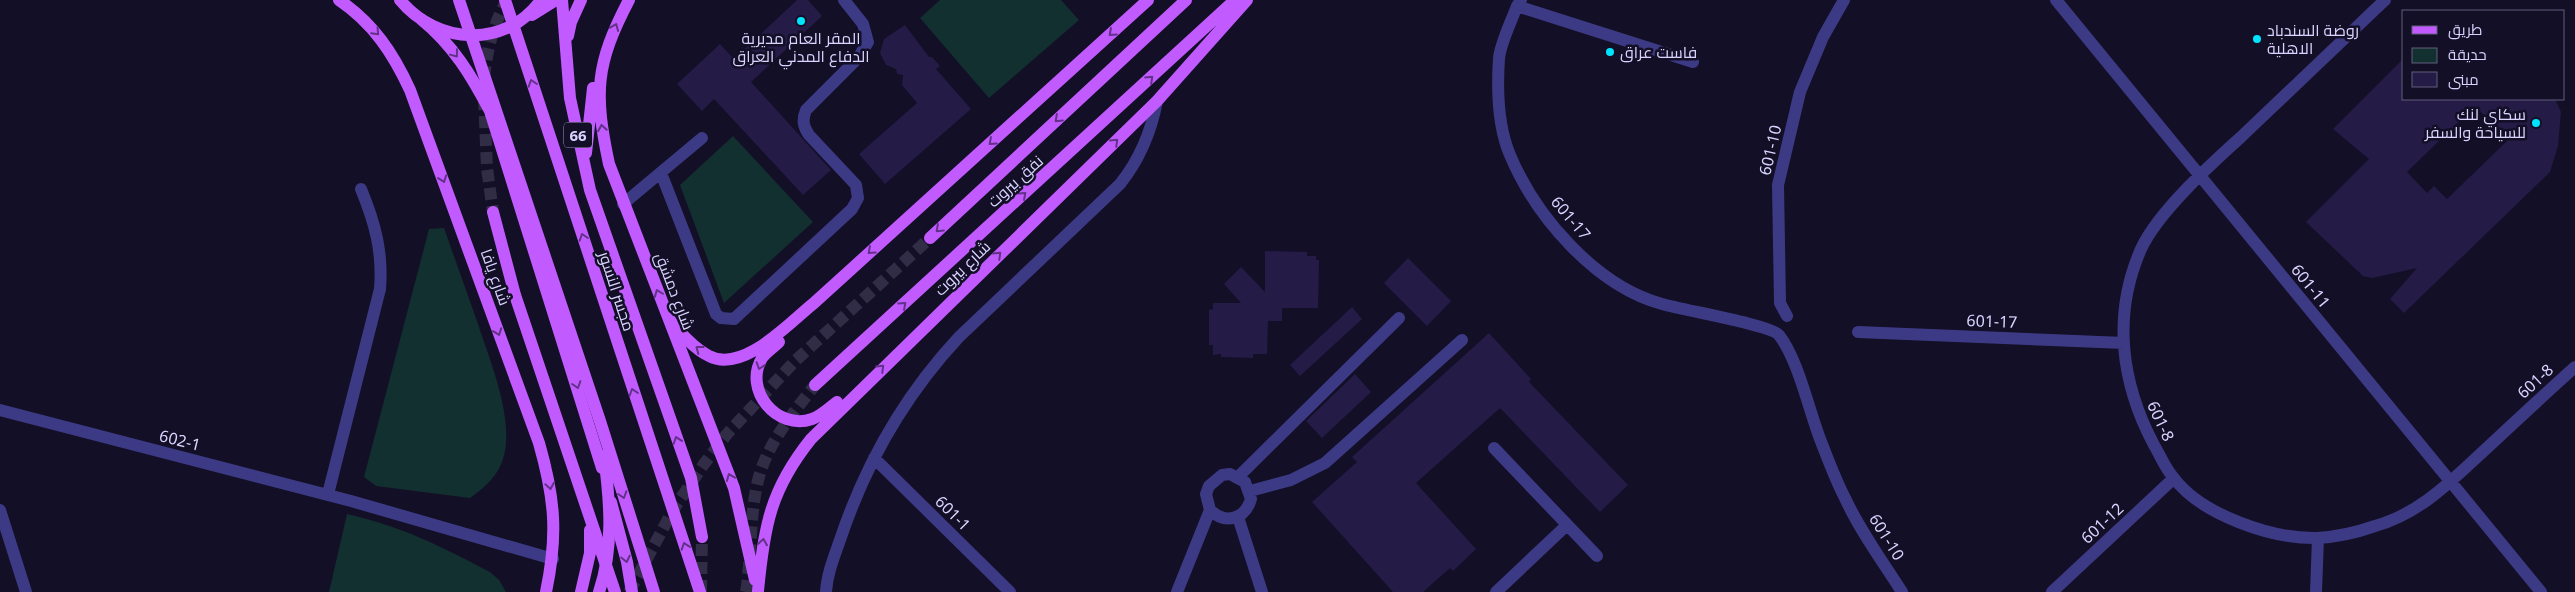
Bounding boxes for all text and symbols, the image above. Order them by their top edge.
legend [2402,10,2565,100]
marker: المقر العام مديرية الدفاع المدني العراق [795,15,807,27]
place label: روضة السندباد الاهلية [2267,19,2359,59]
text: طريق [2448,19,2482,40]
one-way arrow [609,24,619,32]
one-way arrow [370,27,379,36]
place label: المقر العام مديرية الدفاع المدني العراق [732,27,870,70]
one-way arrow [1109,27,1118,36]
marker: روضة السندباد الاهلية [2251,33,2263,45]
place label: فاست عراق [1620,41,1697,63]
text: حديقة [2448,44,2487,64]
marker: فاست عراق [1604,46,1616,58]
one-way arrow [450,48,459,57]
text: مبنى [2448,69,2479,90]
one-way arrow [1144,76,1153,85]
one-way arrow [528,79,538,88]
place label: سكاي لنك للسياحة والسفر [2424,103,2526,143]
one-way arrow [1055,113,1064,122]
marker: سكاي لنك للسياحة والسفر [2530,117,2542,129]
road number: 66 [564,122,592,148]
street label: 601-10 [1754,123,1786,177]
one-way arrow [597,124,608,132]
one-way arrow [988,136,997,145]
one-way arrow [1109,139,1118,148]
street label: نفق بيروت [982,150,1048,212]
one-way arrow [437,174,447,183]
street label: 601-17 [1546,191,1596,245]
one-way arrow [1017,192,1026,201]
one-way arrow [936,223,945,232]
one-way arrow [578,234,588,242]
street label: شارع بيروت [929,236,996,301]
one-way arrow [868,245,877,254]
street label: شارع يافا [475,246,516,309]
street label: مجسر النسور [593,247,640,334]
street label: شارع دمشق [649,249,700,333]
one-way arrow [992,252,1001,261]
street label: 601-11 [2286,259,2336,313]
one-way arrow [654,289,664,298]
one-way arrow [897,301,906,310]
street label: 601-17 [1966,309,2018,333]
one-way arrow [492,327,502,336]
one-way arrow [696,347,705,355]
street label: 601-8 [2512,359,2558,403]
one-way arrow [756,361,766,370]
one-way arrow [875,365,884,374]
one-way arrow [571,381,581,389]
one-way arrow [629,388,639,396]
street label: 601-8 [2142,397,2180,445]
street label: 602-1 [157,424,203,456]
one-way arrow [673,436,683,444]
one-way arrow [726,473,736,482]
one-way arrow [544,482,555,490]
one-way arrow [617,490,627,499]
street label: 601-1 [930,490,976,536]
street label: 601-12 [2076,498,2128,548]
street label: 601-10 [1864,510,1910,564]
one-way arrow [758,538,768,547]
one-way arrow [681,542,691,550]
one-way arrow [620,554,631,563]

